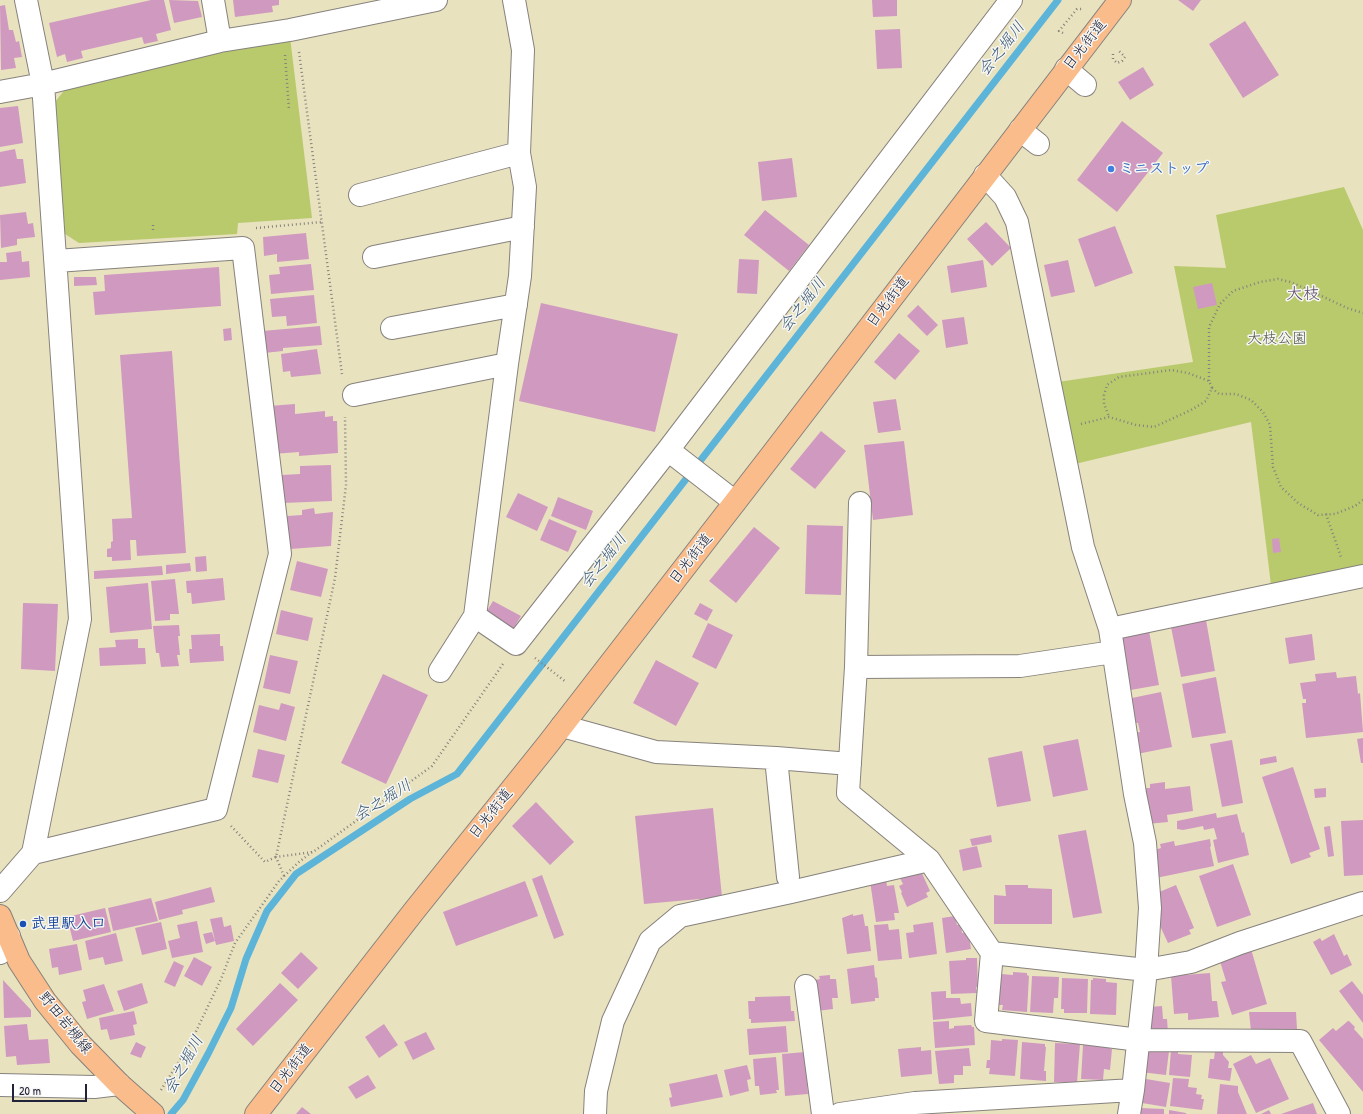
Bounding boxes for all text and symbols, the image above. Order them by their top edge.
street label: 日光街道 [1059,16,1111,74]
water label: 会之堀川 [975,18,1029,80]
place label: ミニストップ [1119,160,1209,178]
marker: ミニストップ [1106,164,1116,174]
street label: 日光街道 [863,273,913,331]
water label: 会之堀川 [776,274,830,336]
district label: 大枝 [1286,284,1320,304]
park label: 大枝公園 [1247,330,1307,348]
water label: 会之堀川 [577,530,631,592]
street label: 日光街道 [665,530,717,588]
water label: 会之堀川 [351,776,415,826]
street label: 日光街道 [465,785,517,843]
place label: 武里駅入口 [31,915,106,933]
marker: 武里駅入口 [18,919,28,929]
street label: 野田岩槻線 [34,988,96,1058]
water label: 会之堀川 [160,1032,208,1098]
street label: 日光街道 [265,1040,317,1098]
scale bar [14,1076,89,1102]
text: 20 m [19,1082,41,1099]

